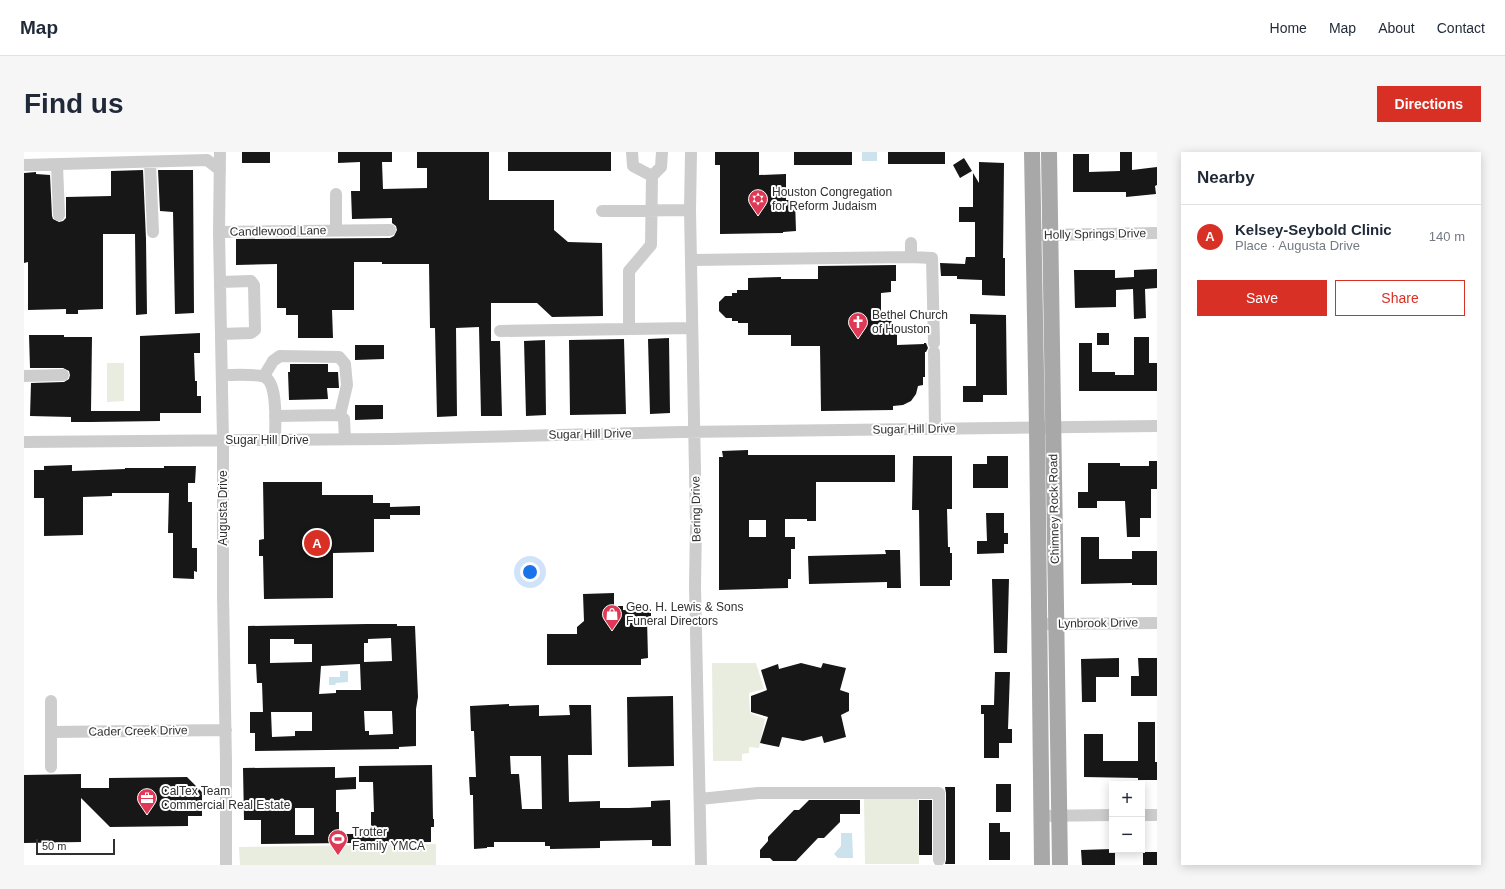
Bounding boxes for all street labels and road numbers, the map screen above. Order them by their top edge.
street label: Candlewood Lane [230,223,327,239]
street label: Holly Springs Drive [1044,226,1146,242]
street label: Sugar Hill Drive [872,421,956,437]
street label: Sugar Hill Drive [548,426,632,442]
street label: Sugar Hill Drive [225,433,309,447]
street label: Chimney Rock Road [1046,454,1062,564]
street label: Augusta Drive [216,470,230,546]
street label: Bering Drive [688,476,704,542]
street label: Lynbrook Drive [1058,615,1139,631]
street label: Cader Creek Drive [88,723,188,739]

